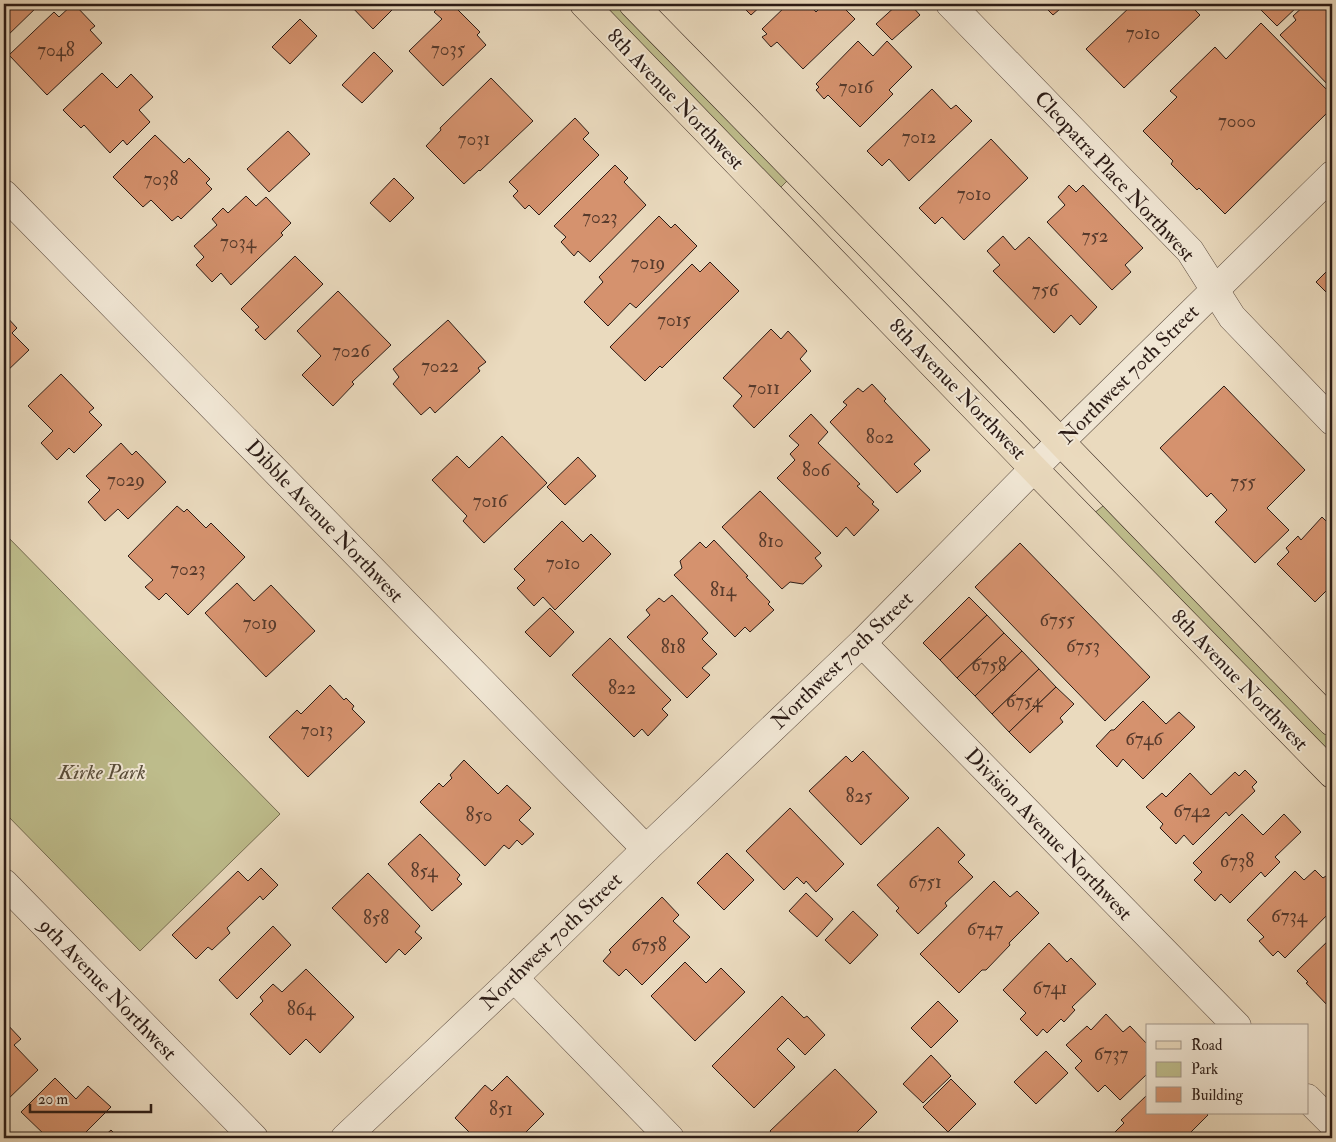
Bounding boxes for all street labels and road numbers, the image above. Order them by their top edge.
street label: 8th Avenue Northwest [601,23,750,176]
street label: Cleopatra Place Northwest [1028,85,1201,268]
street label: Northwest 70th Street [1054,299,1205,450]
street label: 8th Avenue Northwest [883,313,1032,466]
street label: Dibble Avenue Northwest [240,434,410,609]
street label: Northwest 70th Street [766,586,919,735]
street label: 8th Avenue Northwest [1165,604,1314,757]
street label: Division Avenue Northwest [959,742,1138,927]
street label: Northwest 70th Street [475,867,628,1016]
street label: 9th Avenue Northwest [31,911,183,1066]

